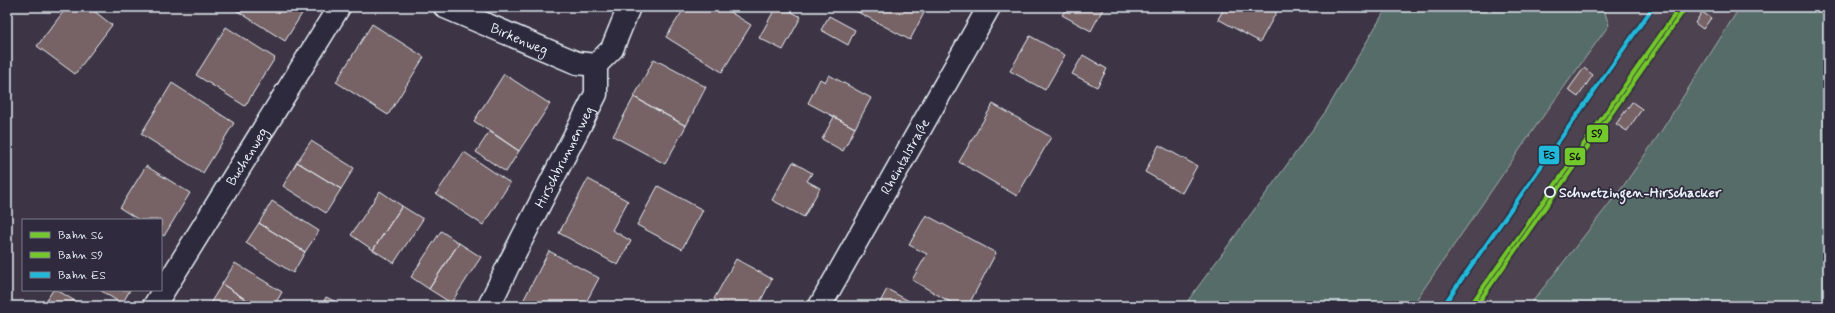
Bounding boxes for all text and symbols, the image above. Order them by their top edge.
street label: Birkenweg [488,19,551,61]
street label: Hirschbrunnenweg [531,103,598,211]
street label: Rheintalstraße [877,115,934,198]
street label: Buchenweg [223,124,273,189]
line badge: S9 [1586,124,1609,143]
text: S9 [1591,127,1603,141]
line badge: ES [1538,145,1560,165]
line badge: S6 [1564,147,1586,166]
text: ES [1543,149,1555,163]
text: S6 [1569,150,1581,164]
place label: Schwetzingen-Hirschacker [1559,184,1722,205]
marker: Schwetzingen-Hirschacker [1544,186,1556,198]
legend [22,219,162,291]
text: Bahn S6 [58,228,103,244]
text: Bahn S9 [58,248,103,264]
text: Bahn ES [58,268,106,284]

